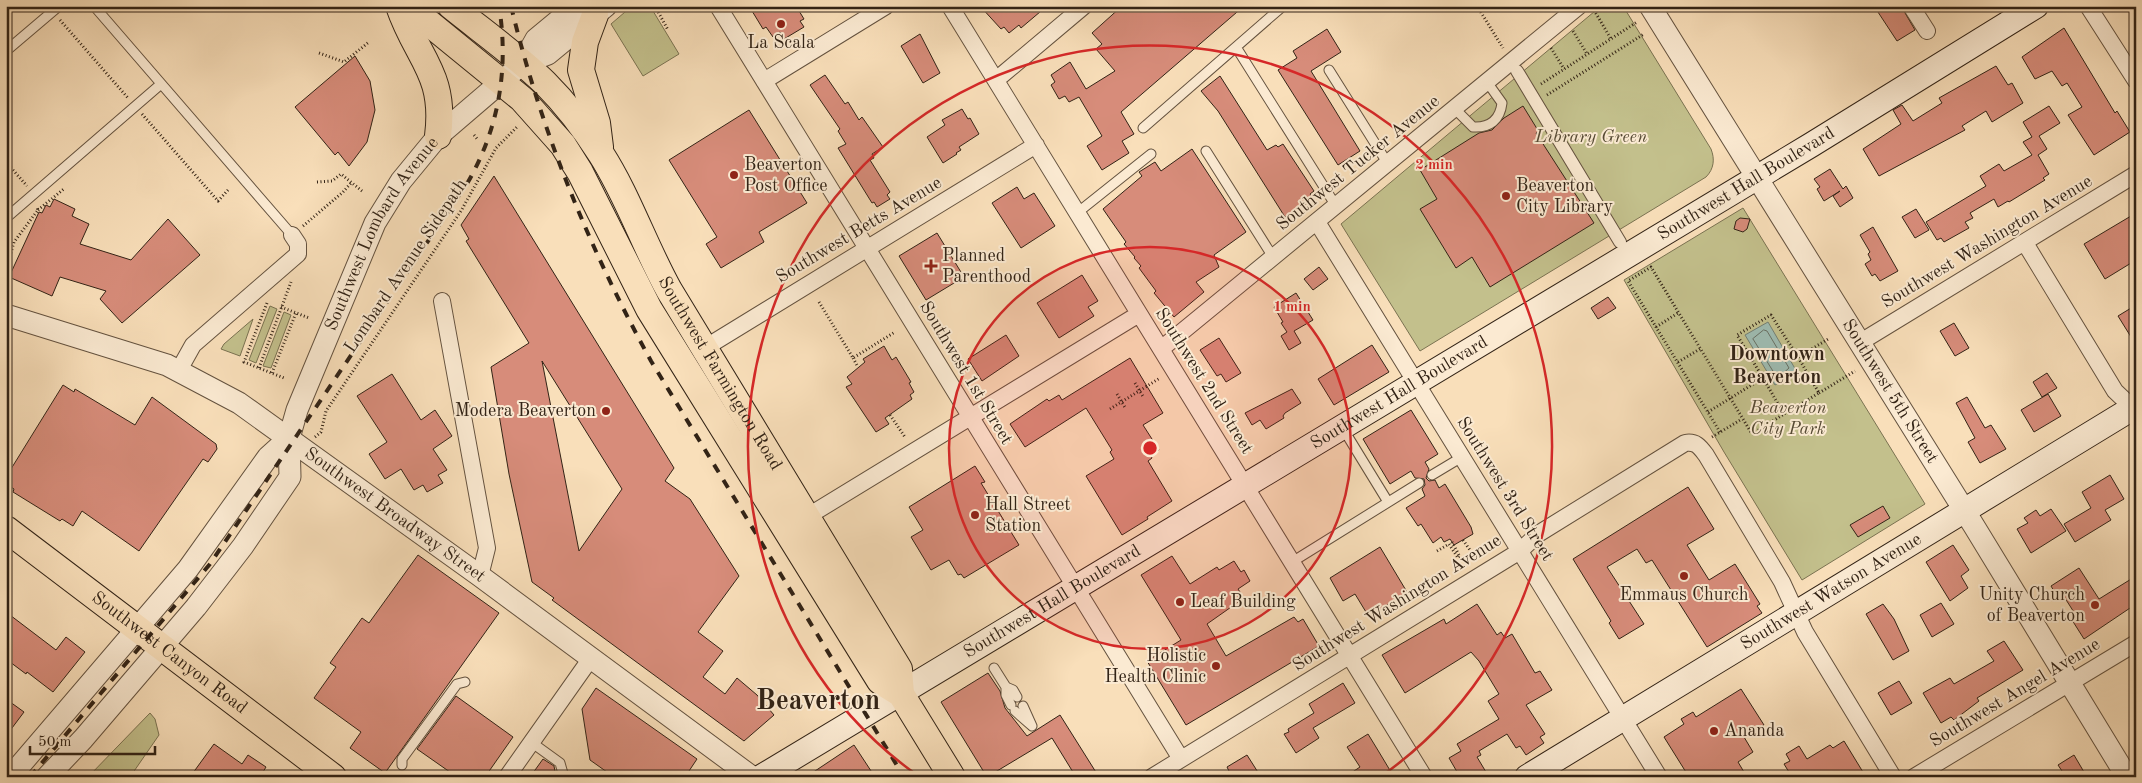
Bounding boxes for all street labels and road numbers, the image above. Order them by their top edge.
street label: Southwest Tucker Avenue [1273,92,1443,234]
street label: Southwest Hall Boulevard [1655,124,1838,244]
street label: Southwest Lombard Avenue [322,134,442,333]
street label: Southwest Washington Avenue [1879,172,2095,312]
street label: Southwest Betts Avenue [773,173,945,287]
street label: Lombard Avenue Sidepath [341,176,471,356]
street label: Southwest Farmington Road [655,274,785,473]
street label: Southwest 1st Street [916,298,1016,448]
street label: Southwest 2nd Street [1152,305,1256,457]
street label: Southwest 5th Street [1839,316,1942,466]
street label: Southwest Hall Boulevard [1308,333,1491,453]
street label: Southwest 3rd Street [1453,414,1557,564]
street label: Southwest Broadway Street [301,444,489,586]
street label: Southwest Watson Avenue [1737,530,1925,654]
street label: Southwest Washington Avenue [1290,531,1504,675]
street label: Southwest Hall Boulevard [961,542,1144,662]
street label: Southwest Canyon Road [88,588,250,717]
street label: Southwest Angel Avenue [1927,635,2103,751]

